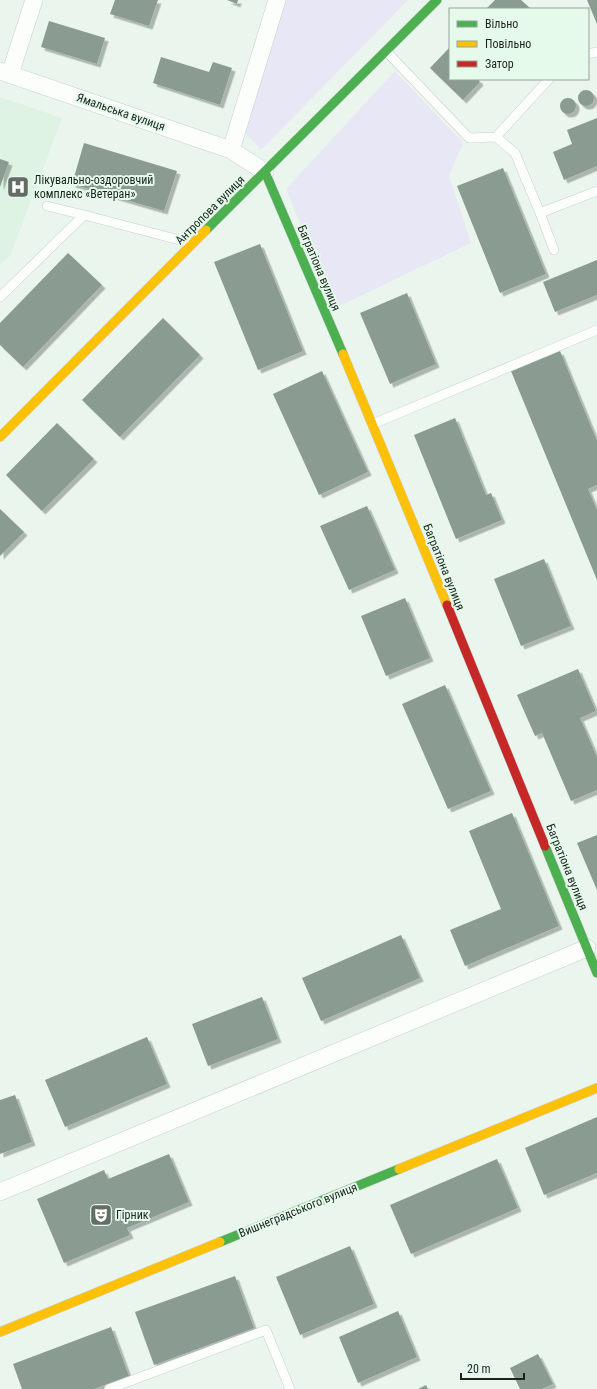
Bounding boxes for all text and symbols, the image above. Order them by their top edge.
legend [449,8,589,80]
text: Вільно [485,17,518,31]
text: Повільно [485,37,531,51]
text: Затор [485,57,514,71]
street label: Ямальська вулиця [75,90,167,134]
place label: Лікувально-оздоровчий комплекс «Ветеран» [34,173,153,201]
street label: Антропова вулиця [173,173,247,247]
hospital icon: Лікувально-оздоровчий комплекс «Ветеран» [5,174,31,200]
street label: Багратіона вулиця [295,223,343,313]
street label: Багратіона вулиця [420,522,468,612]
street label: Багратіона вулиця [543,822,591,912]
street label: Вишнеградського вулиця [237,1180,359,1240]
theatre icon: Гірник [88,1202,114,1228]
place label: Гірник [116,1208,149,1222]
scale bar [461,1355,524,1381]
text: 20 m [467,1362,491,1376]

